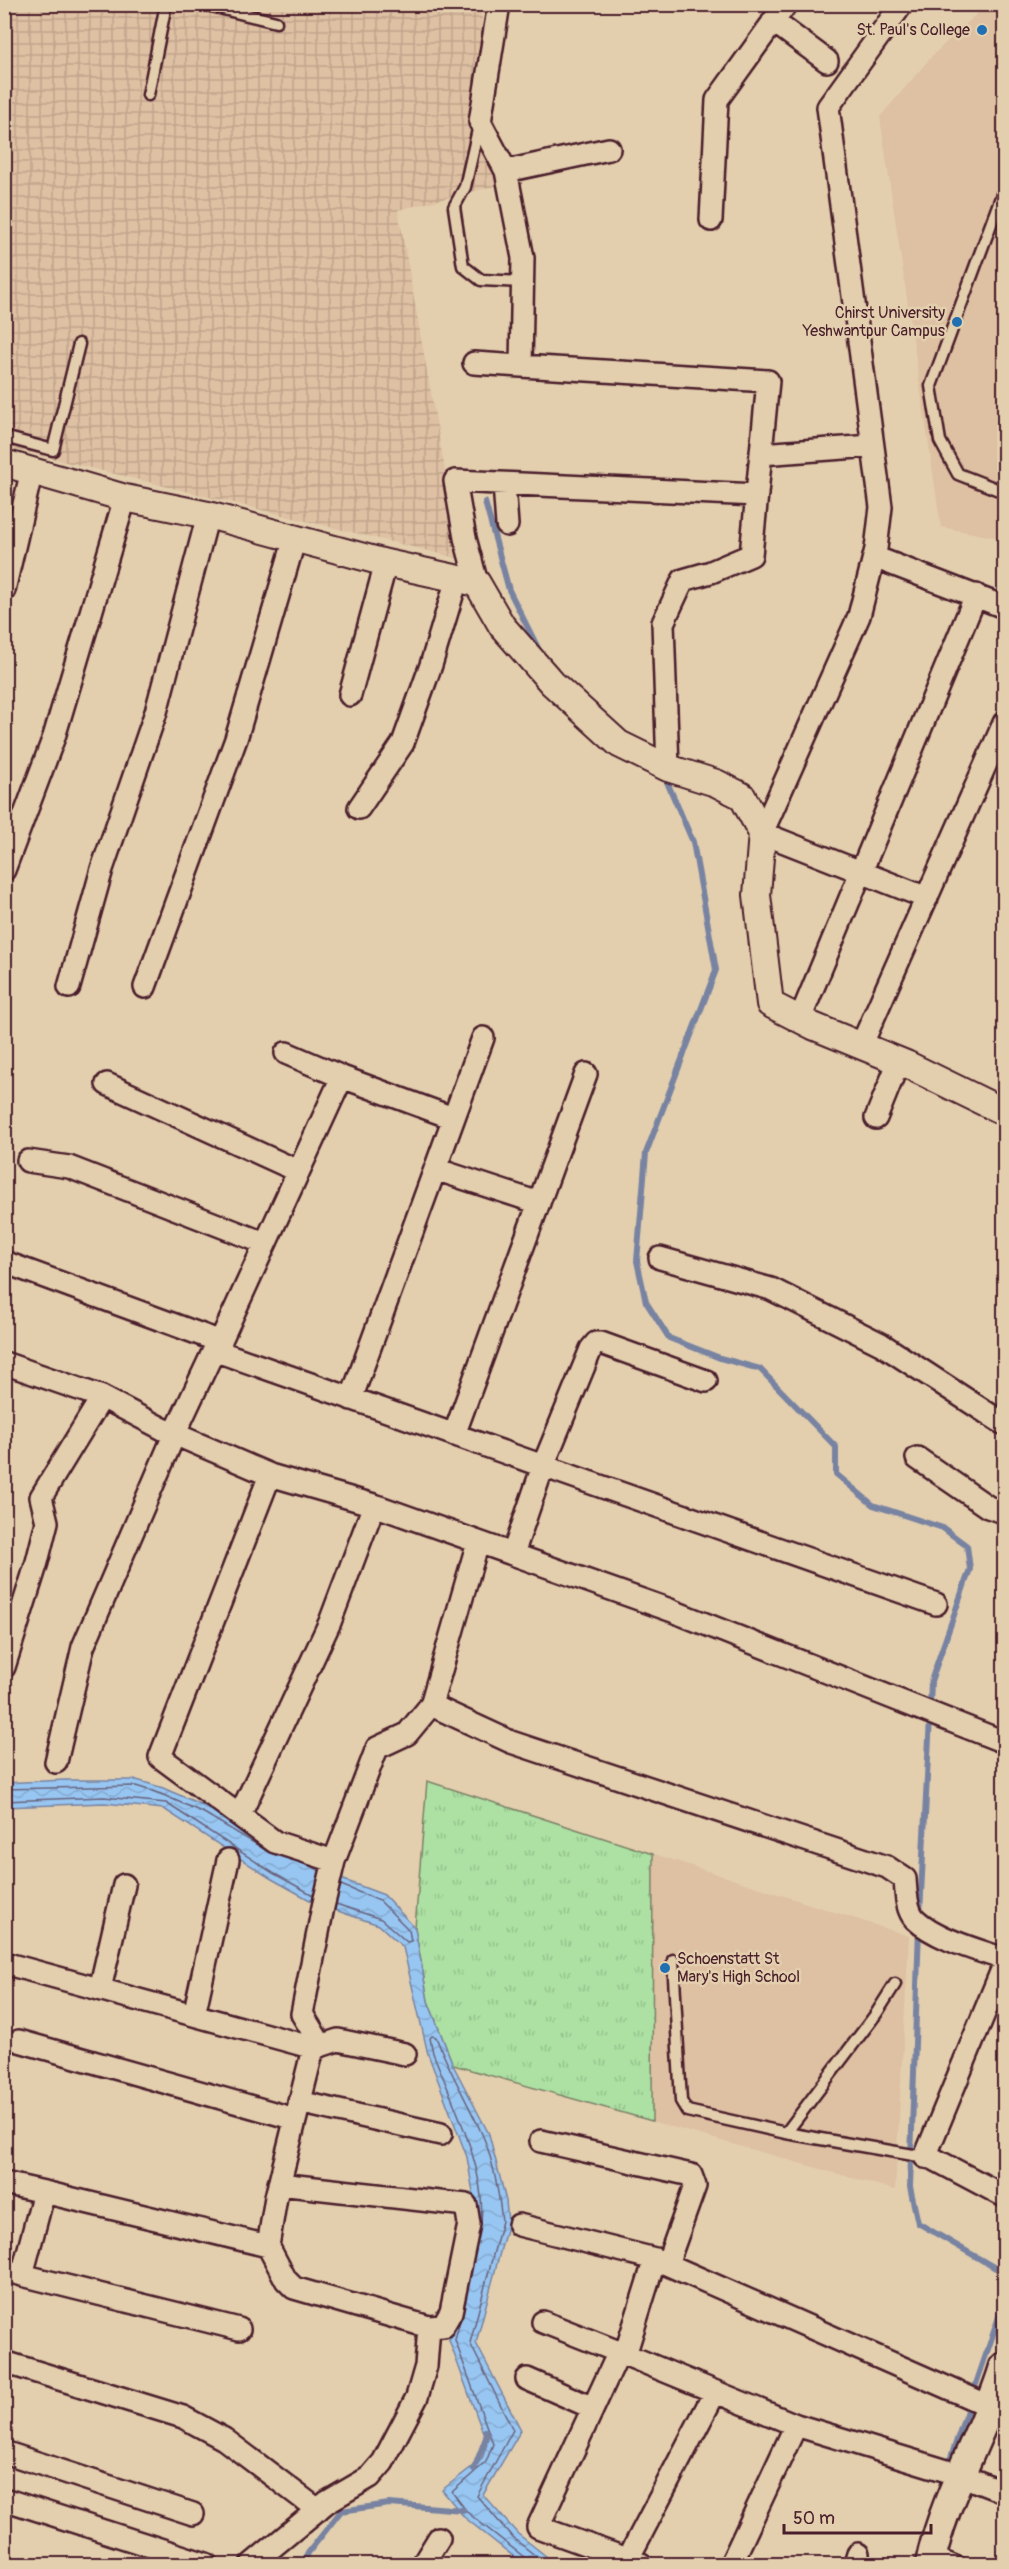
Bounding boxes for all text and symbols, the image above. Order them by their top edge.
place label: St. Paul's College [856,20,970,40]
marker: St. Paul's College [975,23,989,37]
place label: Chirst University Yeshwantpur Campus [802,303,945,341]
marker: Chirst University Yeshwantpur Campus [950,315,964,329]
place label: Schoenstatt St Mary's High School [677,1949,800,1987]
marker: Schoenstatt St Mary's High School [658,1961,672,1975]
scale bar [784,2497,931,2535]
text: 50 m [793,2507,835,2530]

